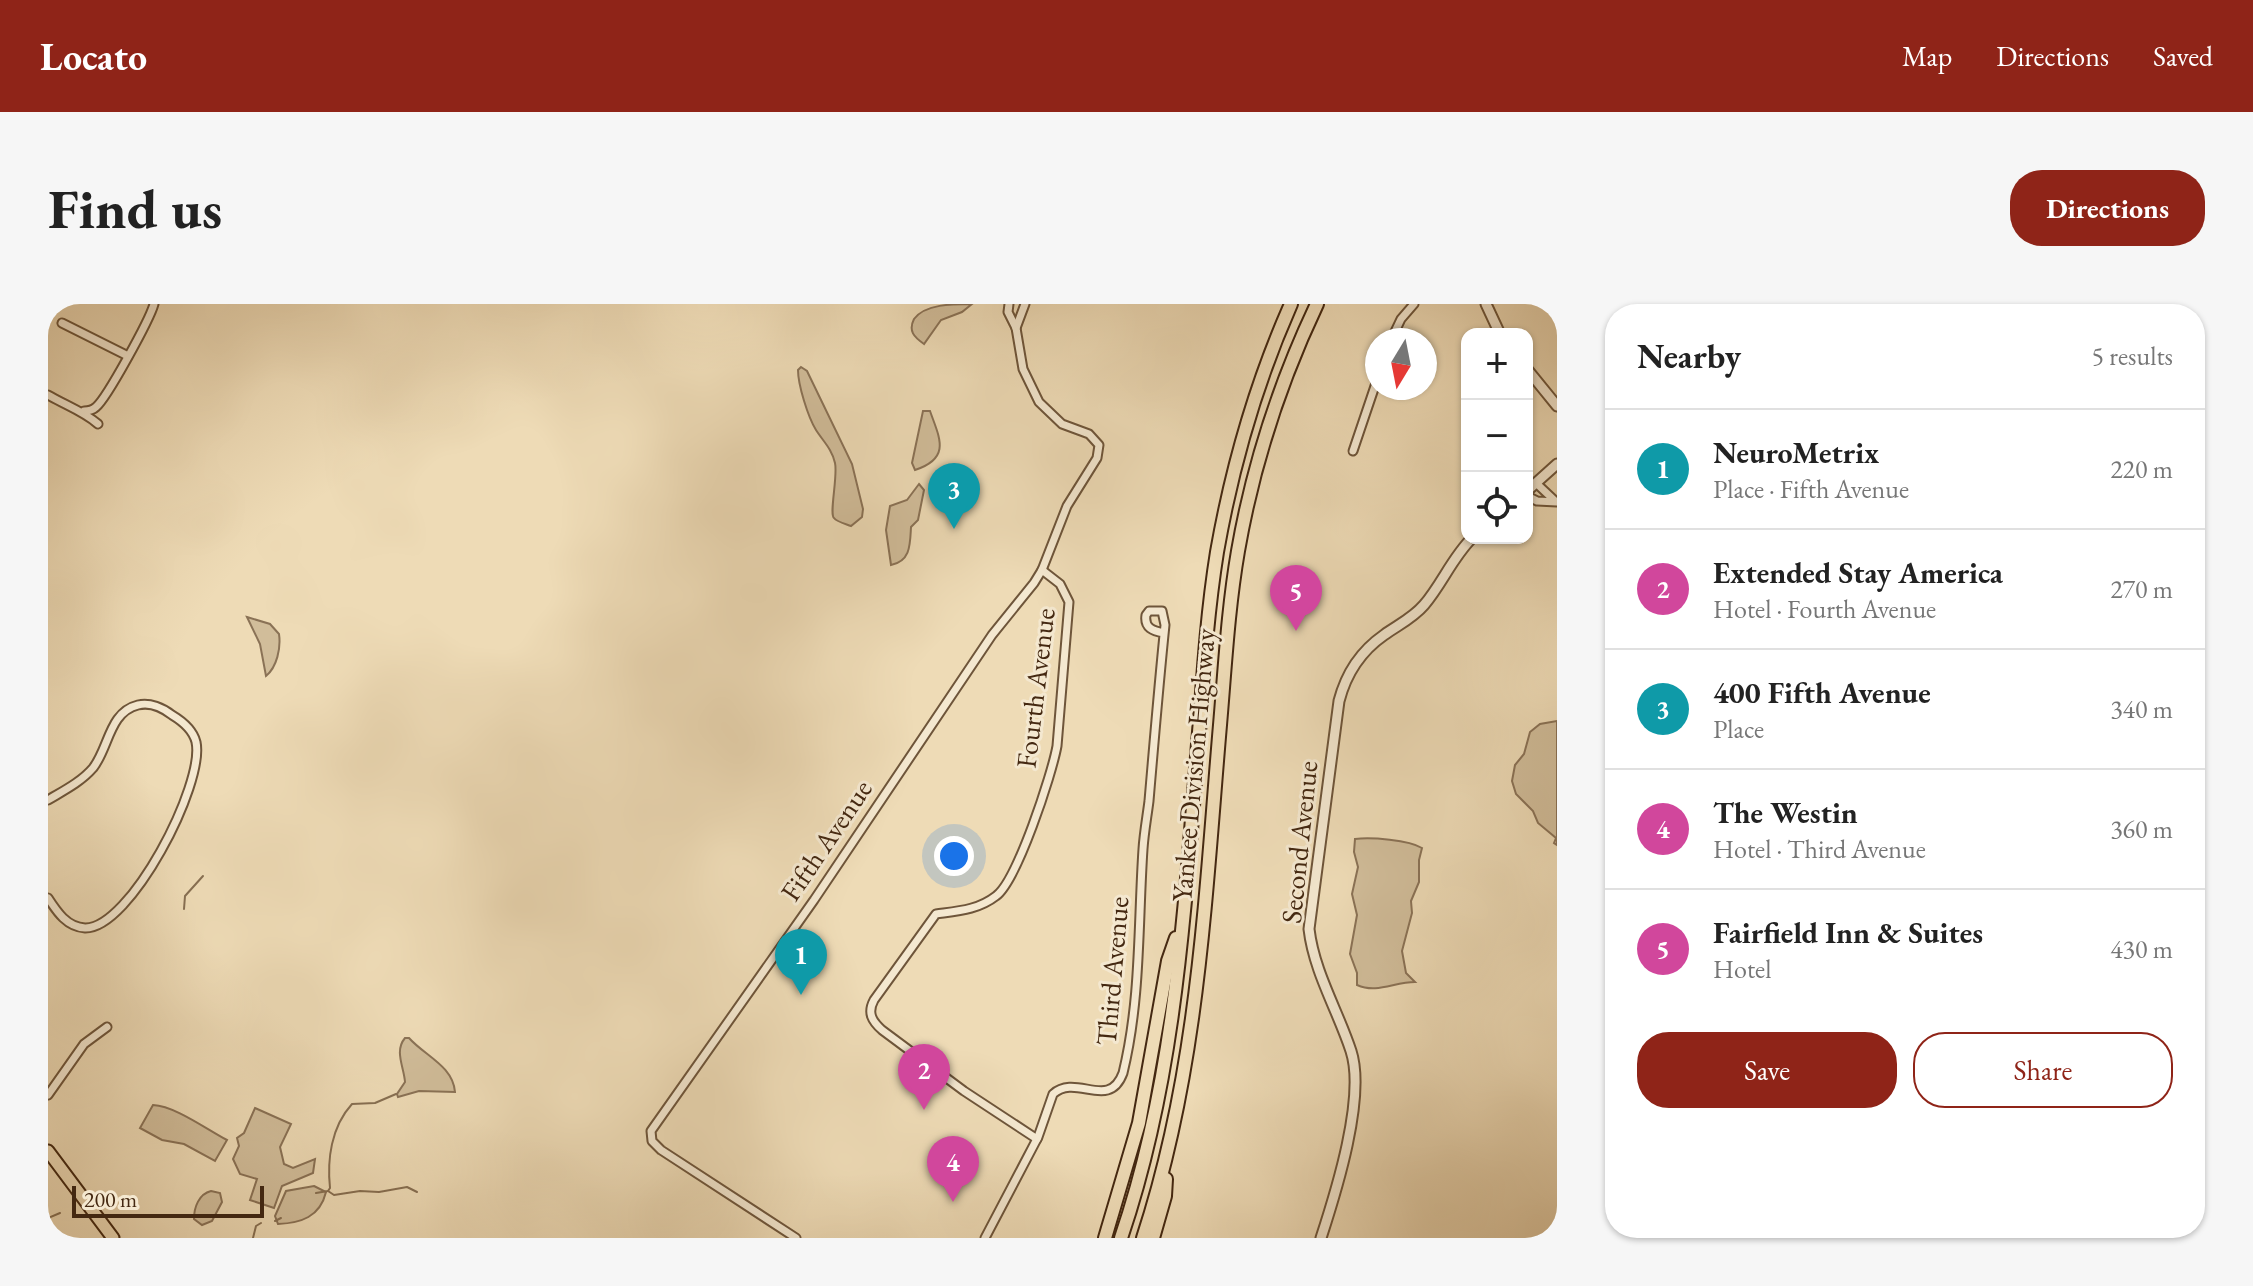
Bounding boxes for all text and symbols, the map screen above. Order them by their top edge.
text: Locato [40,32,147,81]
text: Map [1902,38,1952,74]
text: Directions [1996,38,2109,74]
text: Saved [2153,38,2213,74]
button: Directions [2010,170,2205,246]
text: Find us [48,172,222,245]
north arrow [1365,328,1437,400]
map controls [1461,328,1533,544]
button: + [1461,328,1533,400]
text: Nearby [1637,334,1741,378]
text: 5 results [2092,339,2173,373]
button: − [1461,400,1533,472]
text: NeuroMetrix [1713,433,1879,472]
text: 1 [1656,452,1670,486]
text: 220 m [2110,452,2173,486]
pin: 3 [928,463,980,529]
button: locate [1461,472,1533,544]
text: Place · Fifth Avenue [1713,472,1909,506]
text: Extended Stay America [1713,553,2003,592]
pin: 5 [1270,565,1322,631]
text: 2 [1656,572,1670,606]
text: 270 m [2110,572,2173,606]
text: Hotel · Fourth Avenue [1713,592,1936,626]
street label: Fourth Avenue [1007,606,1063,770]
street label: Yankee Division Highway [1163,626,1223,903]
text: 400 Fifth Avenue [1713,673,1931,712]
text: 3 [1656,692,1670,726]
text: 340 m [2110,692,2173,726]
text: Place [1713,712,1764,746]
street label: Second Avenue [1273,759,1325,925]
street label: Fifth Avenue [772,772,880,908]
text: The Westin [1713,793,1858,832]
text: 4 [1656,812,1670,846]
text: 360 m [2110,812,2173,846]
text: Hotel · Third Avenue [1713,832,1926,866]
your location [934,836,974,876]
street label: Third Avenue [1088,895,1136,1047]
text: Fairfield Inn & Suites [1713,913,1983,952]
pin: 1 [775,929,827,995]
text: 5 [1656,932,1670,966]
text: 430 m [2110,932,2173,966]
text: Hotel [1713,952,1771,986]
button: Save [1637,1032,1897,1108]
button: Share [1913,1032,2173,1108]
pin: 2 [898,1044,950,1110]
pin: 4 [927,1136,979,1202]
scale bar [72,1182,264,1218]
text: 200 m [84,1185,137,1214]

